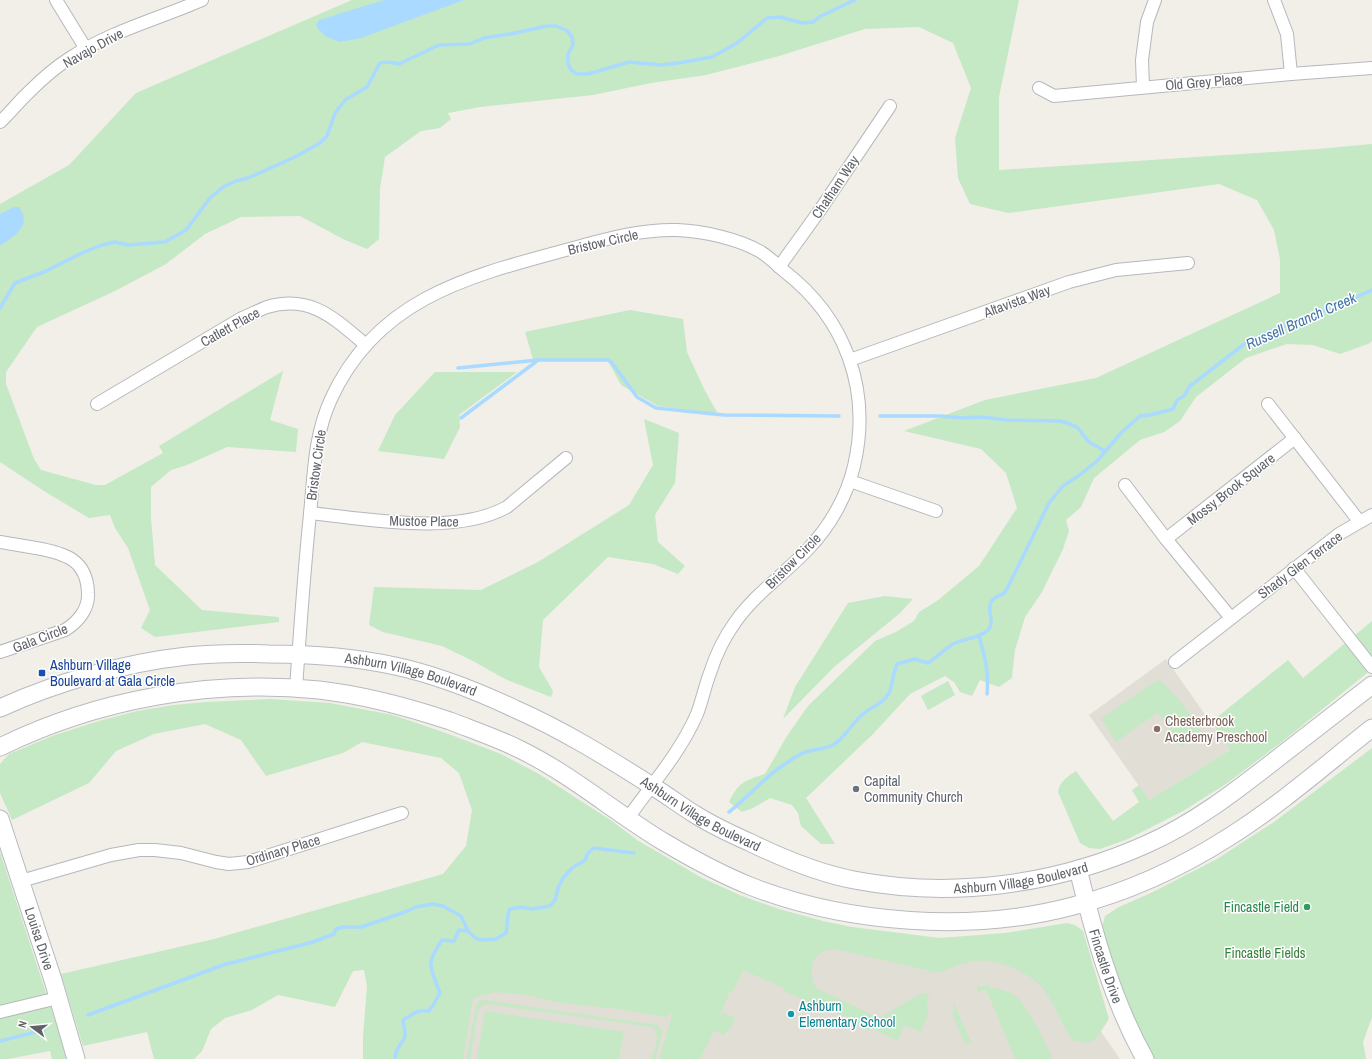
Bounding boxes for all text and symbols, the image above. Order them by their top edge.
street label: Navajo Drive [60,24,126,72]
street label: Old Grey Place [1164,70,1244,94]
street label: Chatham Way [807,152,863,222]
street label: Bristow Circle [566,225,640,259]
street label: Altavista Way [980,281,1053,322]
water label: Russell Branch Creek [1242,286,1360,354]
street label: Catlett Place [197,303,263,351]
street label: Bristow Circle [302,428,330,502]
street label: Mossy Brook Square [1183,449,1279,529]
street label: Mustoe Place [389,511,459,531]
street label: Shady Glen Terrace [1254,527,1346,603]
street label: Bristow Circle [761,529,825,593]
street label: Gala Circle [10,619,70,657]
street label: Ashburn Village Boulevard [343,649,480,700]
place label: Ashburn Village Boulevard at Gala Circle [49,656,175,690]
marker: Ashburn Village Boulevard at Gala Circle [37,668,47,678]
place label: Chesterbrook Academy Preschool [1164,712,1267,746]
marker: Chesterbrook Academy Preschool [1152,724,1162,734]
street label: Ashburn Village Boulevard [636,772,764,855]
place label: Capital Community Church [864,772,963,806]
marker: Capital Community Church [851,784,861,794]
street label: Ordinary Place [244,830,322,870]
street label: Ashburn Village Boulevard [952,858,1090,897]
place label: Fincastle Field [1224,898,1299,916]
marker: Fincastle Field [1302,902,1312,912]
street label: Louisa Drive [21,905,58,972]
street label: Fincastle Drive [1085,927,1127,1006]
park label: Fincastle Fields [1224,944,1306,962]
place label: Ashburn Elementary School [798,997,895,1031]
north arrow [12,1007,52,1047]
marker: Ashburn Elementary School [786,1009,796,1019]
text: N [15,1019,30,1029]

